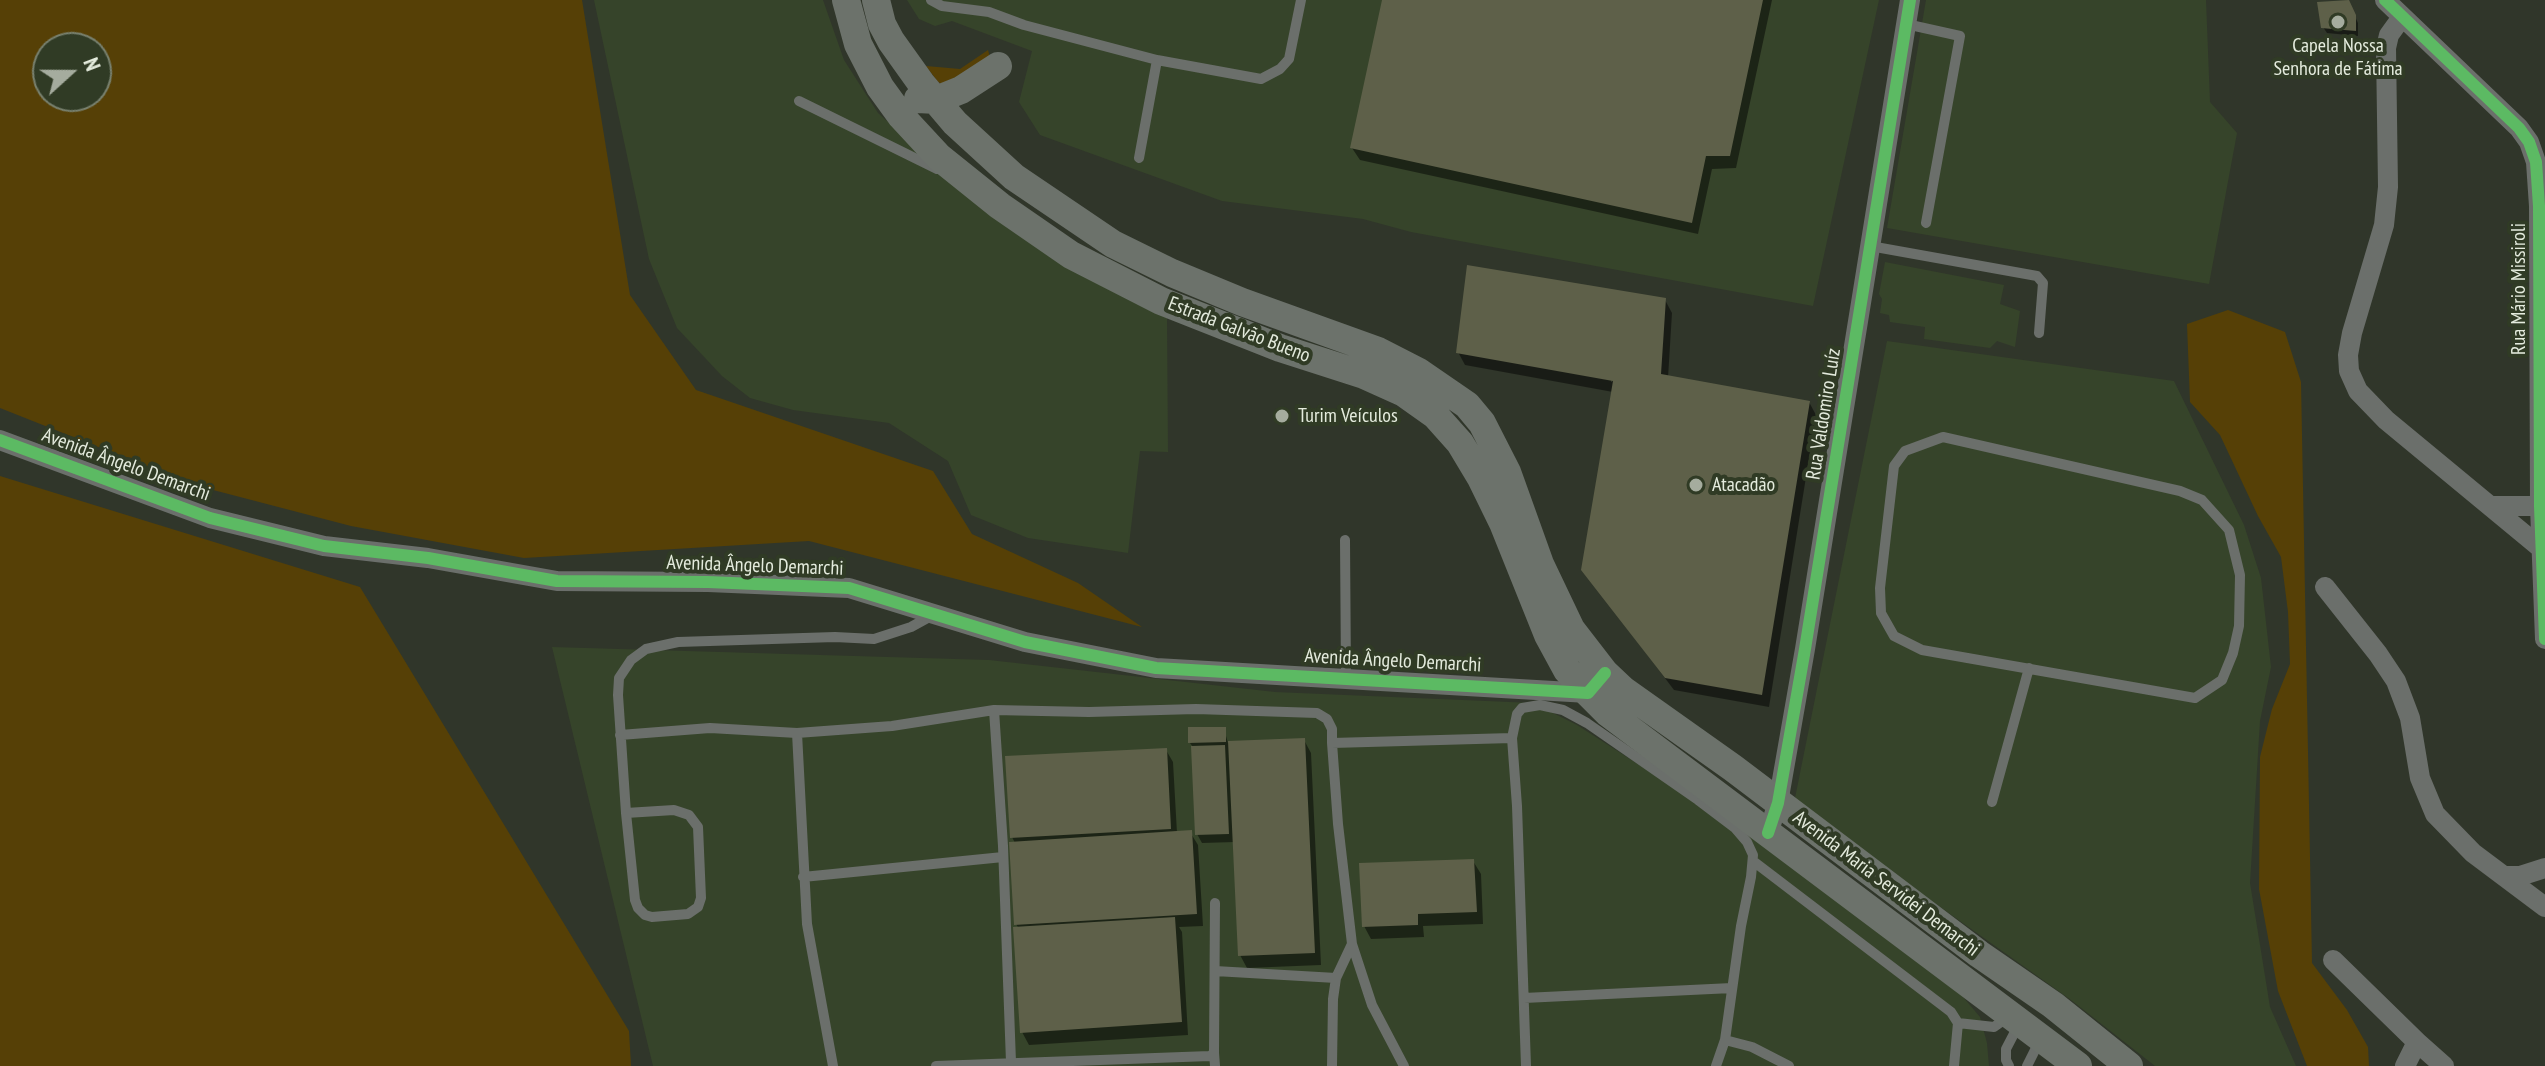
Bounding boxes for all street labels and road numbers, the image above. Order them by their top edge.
street label: Rua Mário Missiroli [2507,223,2531,355]
street label: Estrada Galvão Bueno [1165,292,1313,368]
street label: Rua Valdomiro Luíz [1802,347,1846,481]
street label: Avenida Ângelo Demarchi [39,423,213,507]
street label: Avenida Ângelo Demarchi [666,551,844,581]
street label: Avenida Ângelo Demarchi [1304,644,1482,678]
street label: Avenida Maria Servidei Demarchi [1788,806,1984,962]

